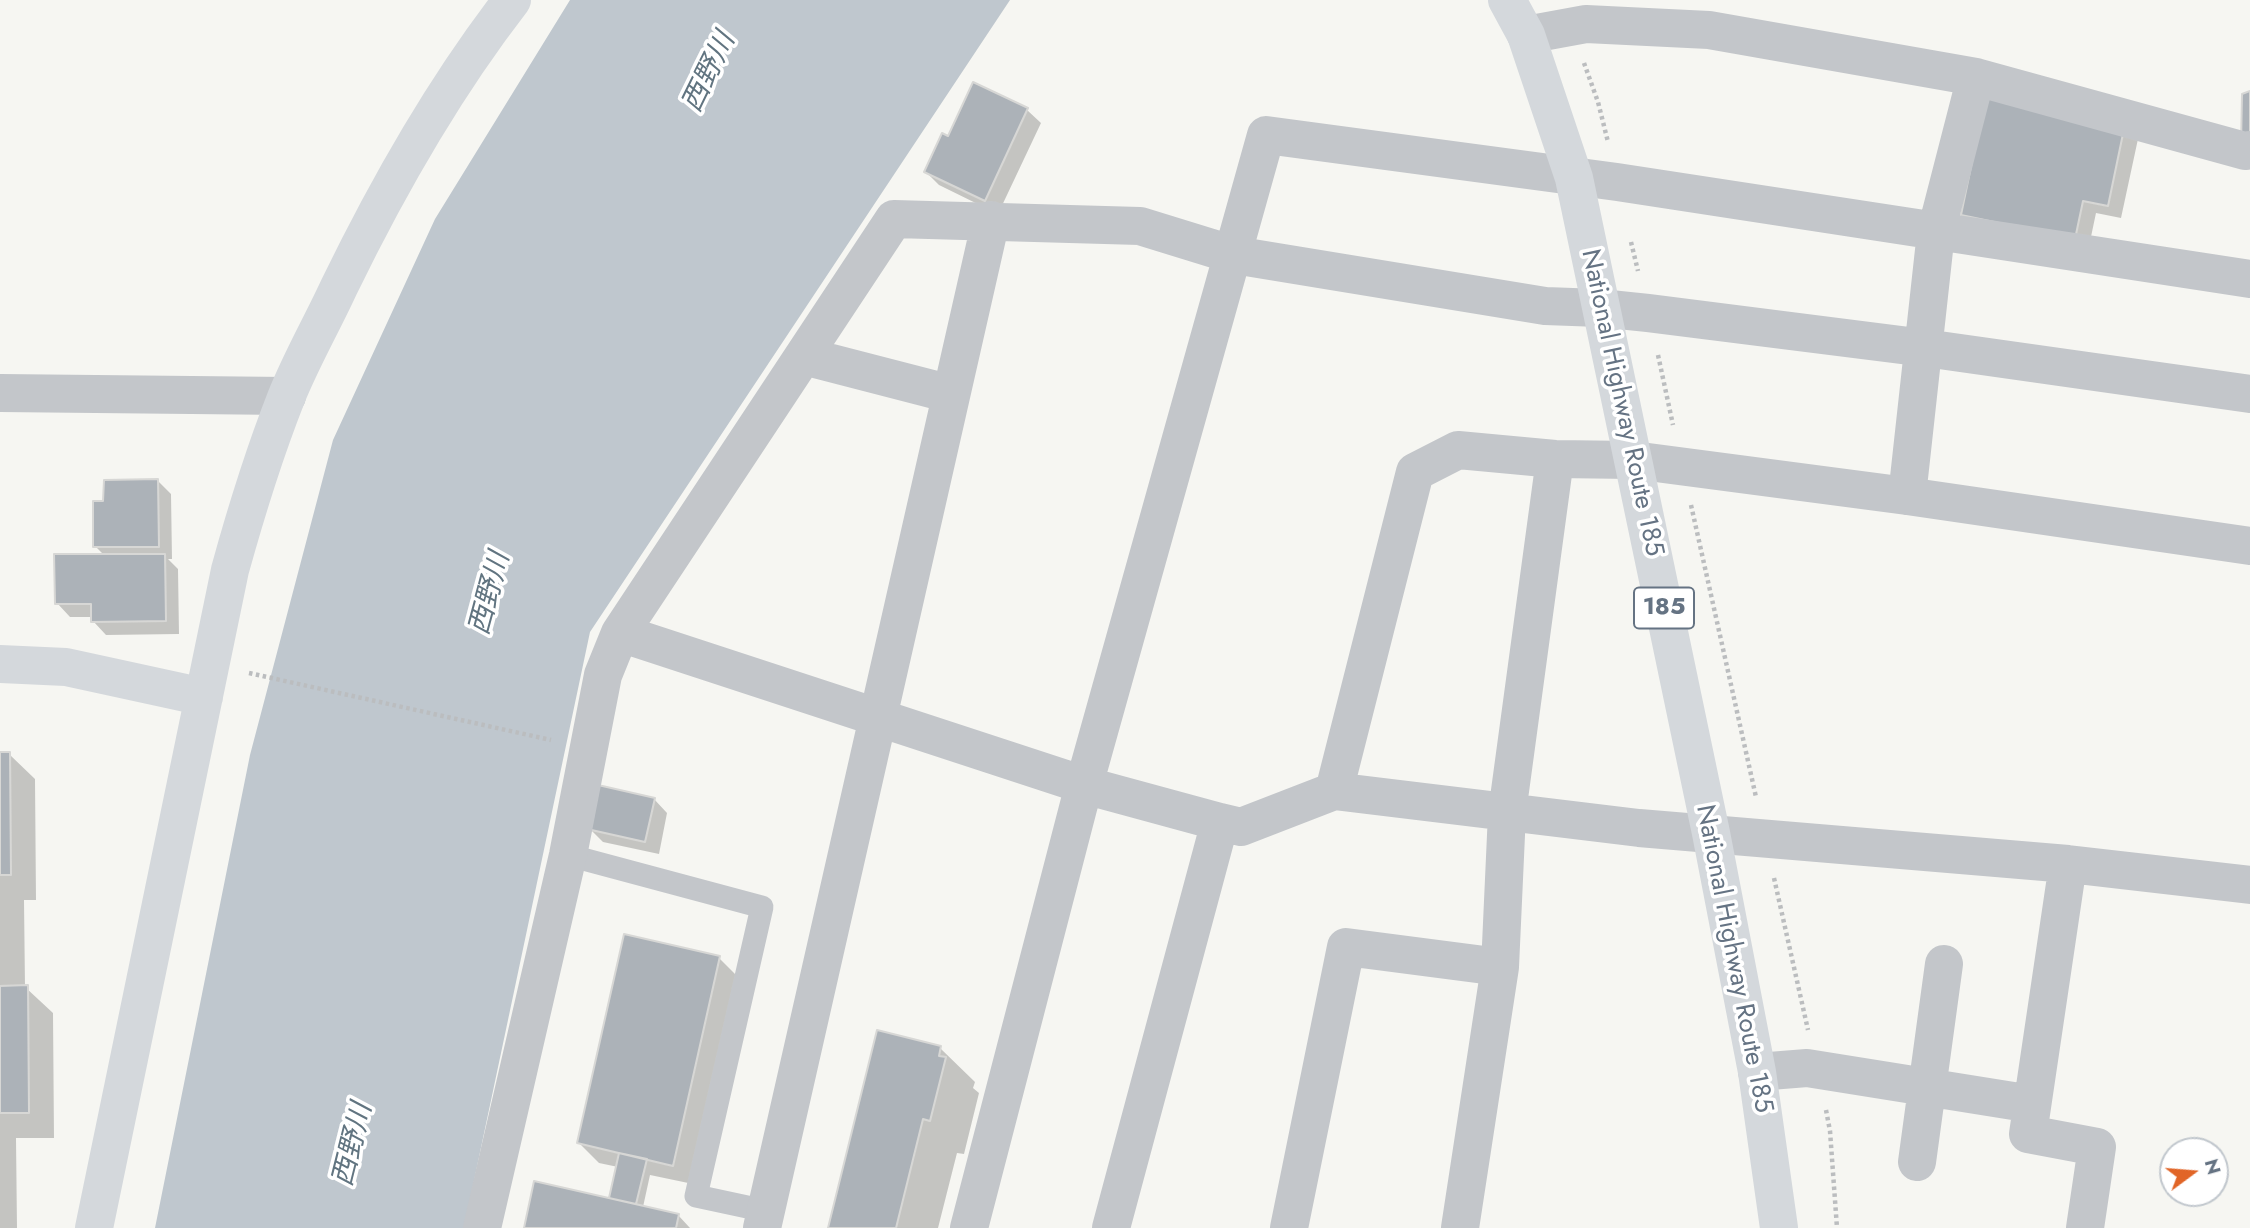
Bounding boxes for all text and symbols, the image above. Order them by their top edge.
water label: 西野川 [676,28,744,118]
street label: National Highway Route 185 [1573,247,1669,559]
water label: 西野川 [464,549,518,639]
road number: 185 [1634,588,1694,628]
street label: National Highway Route 185 [1688,802,1778,1116]
water label: 西野川 [328,1100,380,1190]
north arrow [2159,1137,2229,1207]
text: N [2198,1156,2228,1178]

